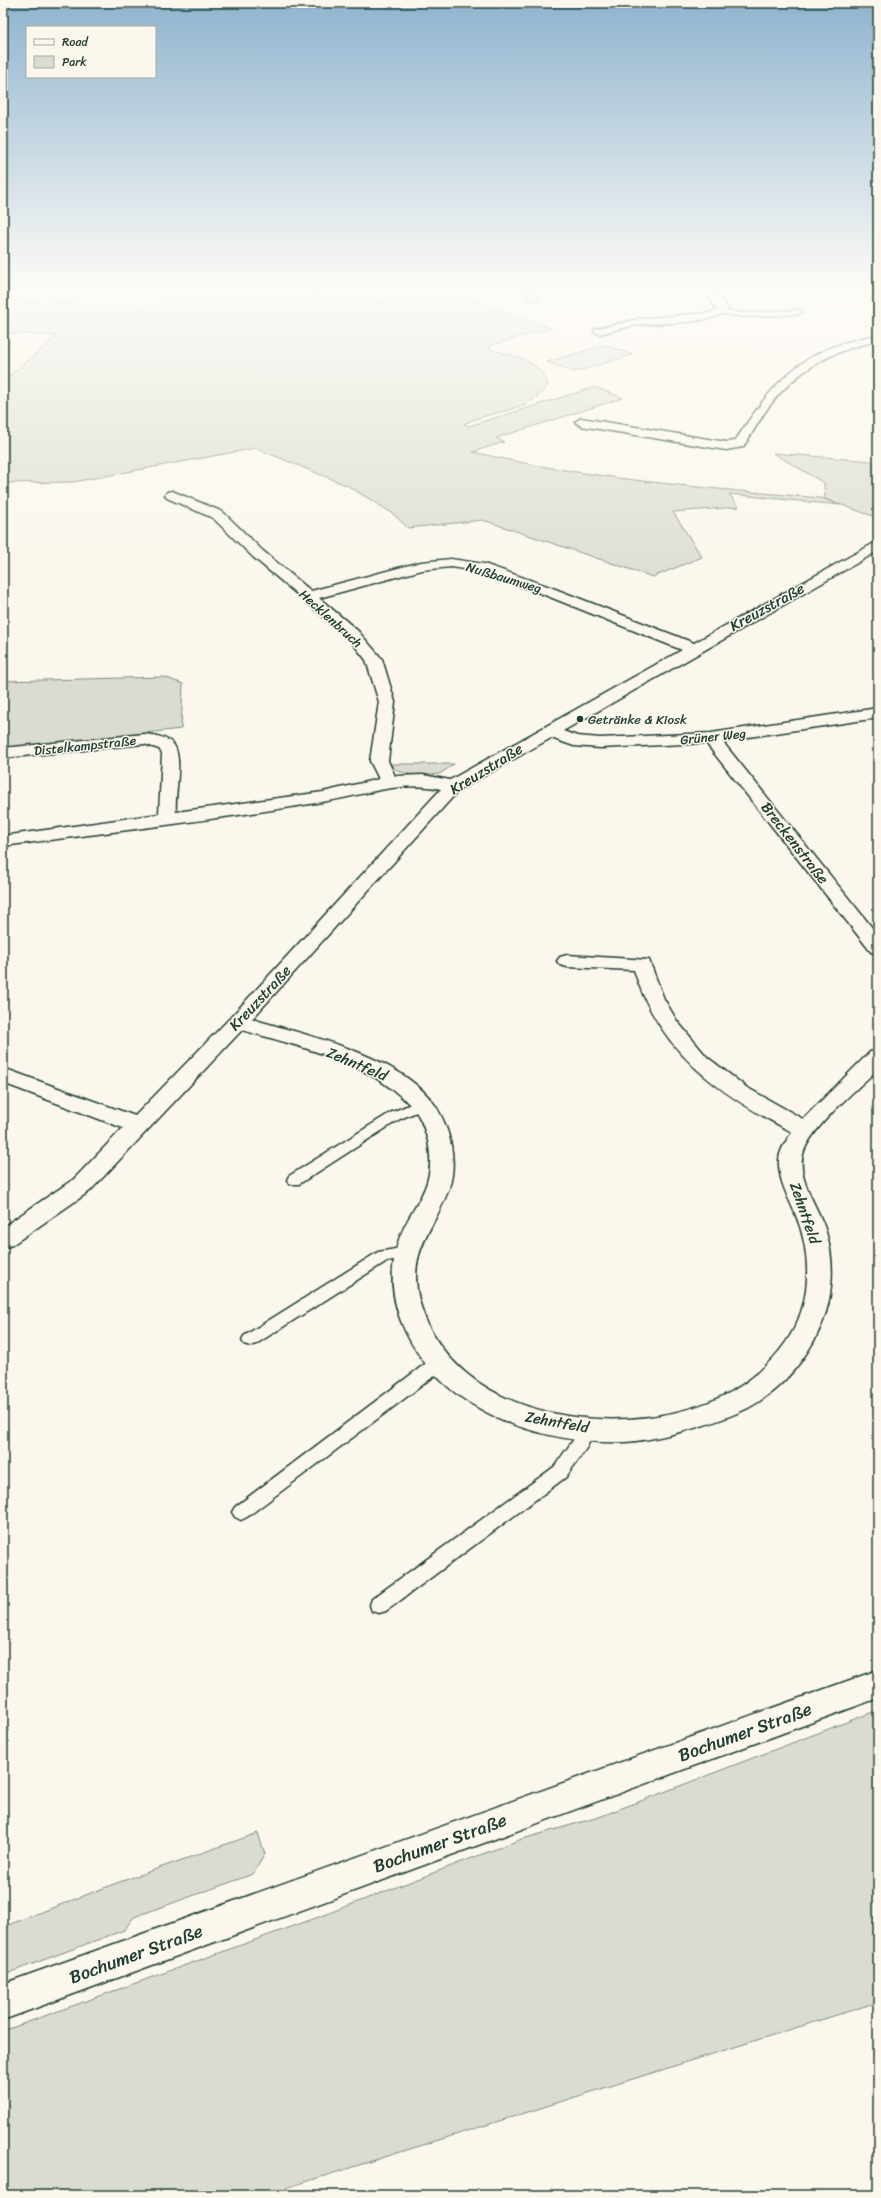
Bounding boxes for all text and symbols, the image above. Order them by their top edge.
legend [26,26,156,78]
text: Road [62,31,89,53]
text: Park [62,51,87,73]
street label: Nußbaumweg [463,555,545,600]
street label: Kreuzstraße [725,575,810,638]
street label: Hecklenbruch [294,583,368,654]
place label: Getränke & Kiosk [588,708,687,731]
marker: Getränke & Kiosk [575,714,585,724]
street label: Grüner Weg [679,722,748,751]
street label: Distelkampstraße [33,729,138,762]
street label: Kreuzstraße [444,736,528,802]
street label: Breckenstraße [754,796,836,890]
street label: Kreuzstraße [222,959,298,1037]
street label: Zehntfeld [322,1039,393,1089]
street label: Zehntfeld [782,1178,828,1249]
street label: Zehntfeld [523,1404,592,1441]
street label: Bochumer Straße [674,1693,816,1771]
street label: Bochumer Straße [369,1804,511,1882]
street label: Bochumer Straße [65,1915,207,1993]

